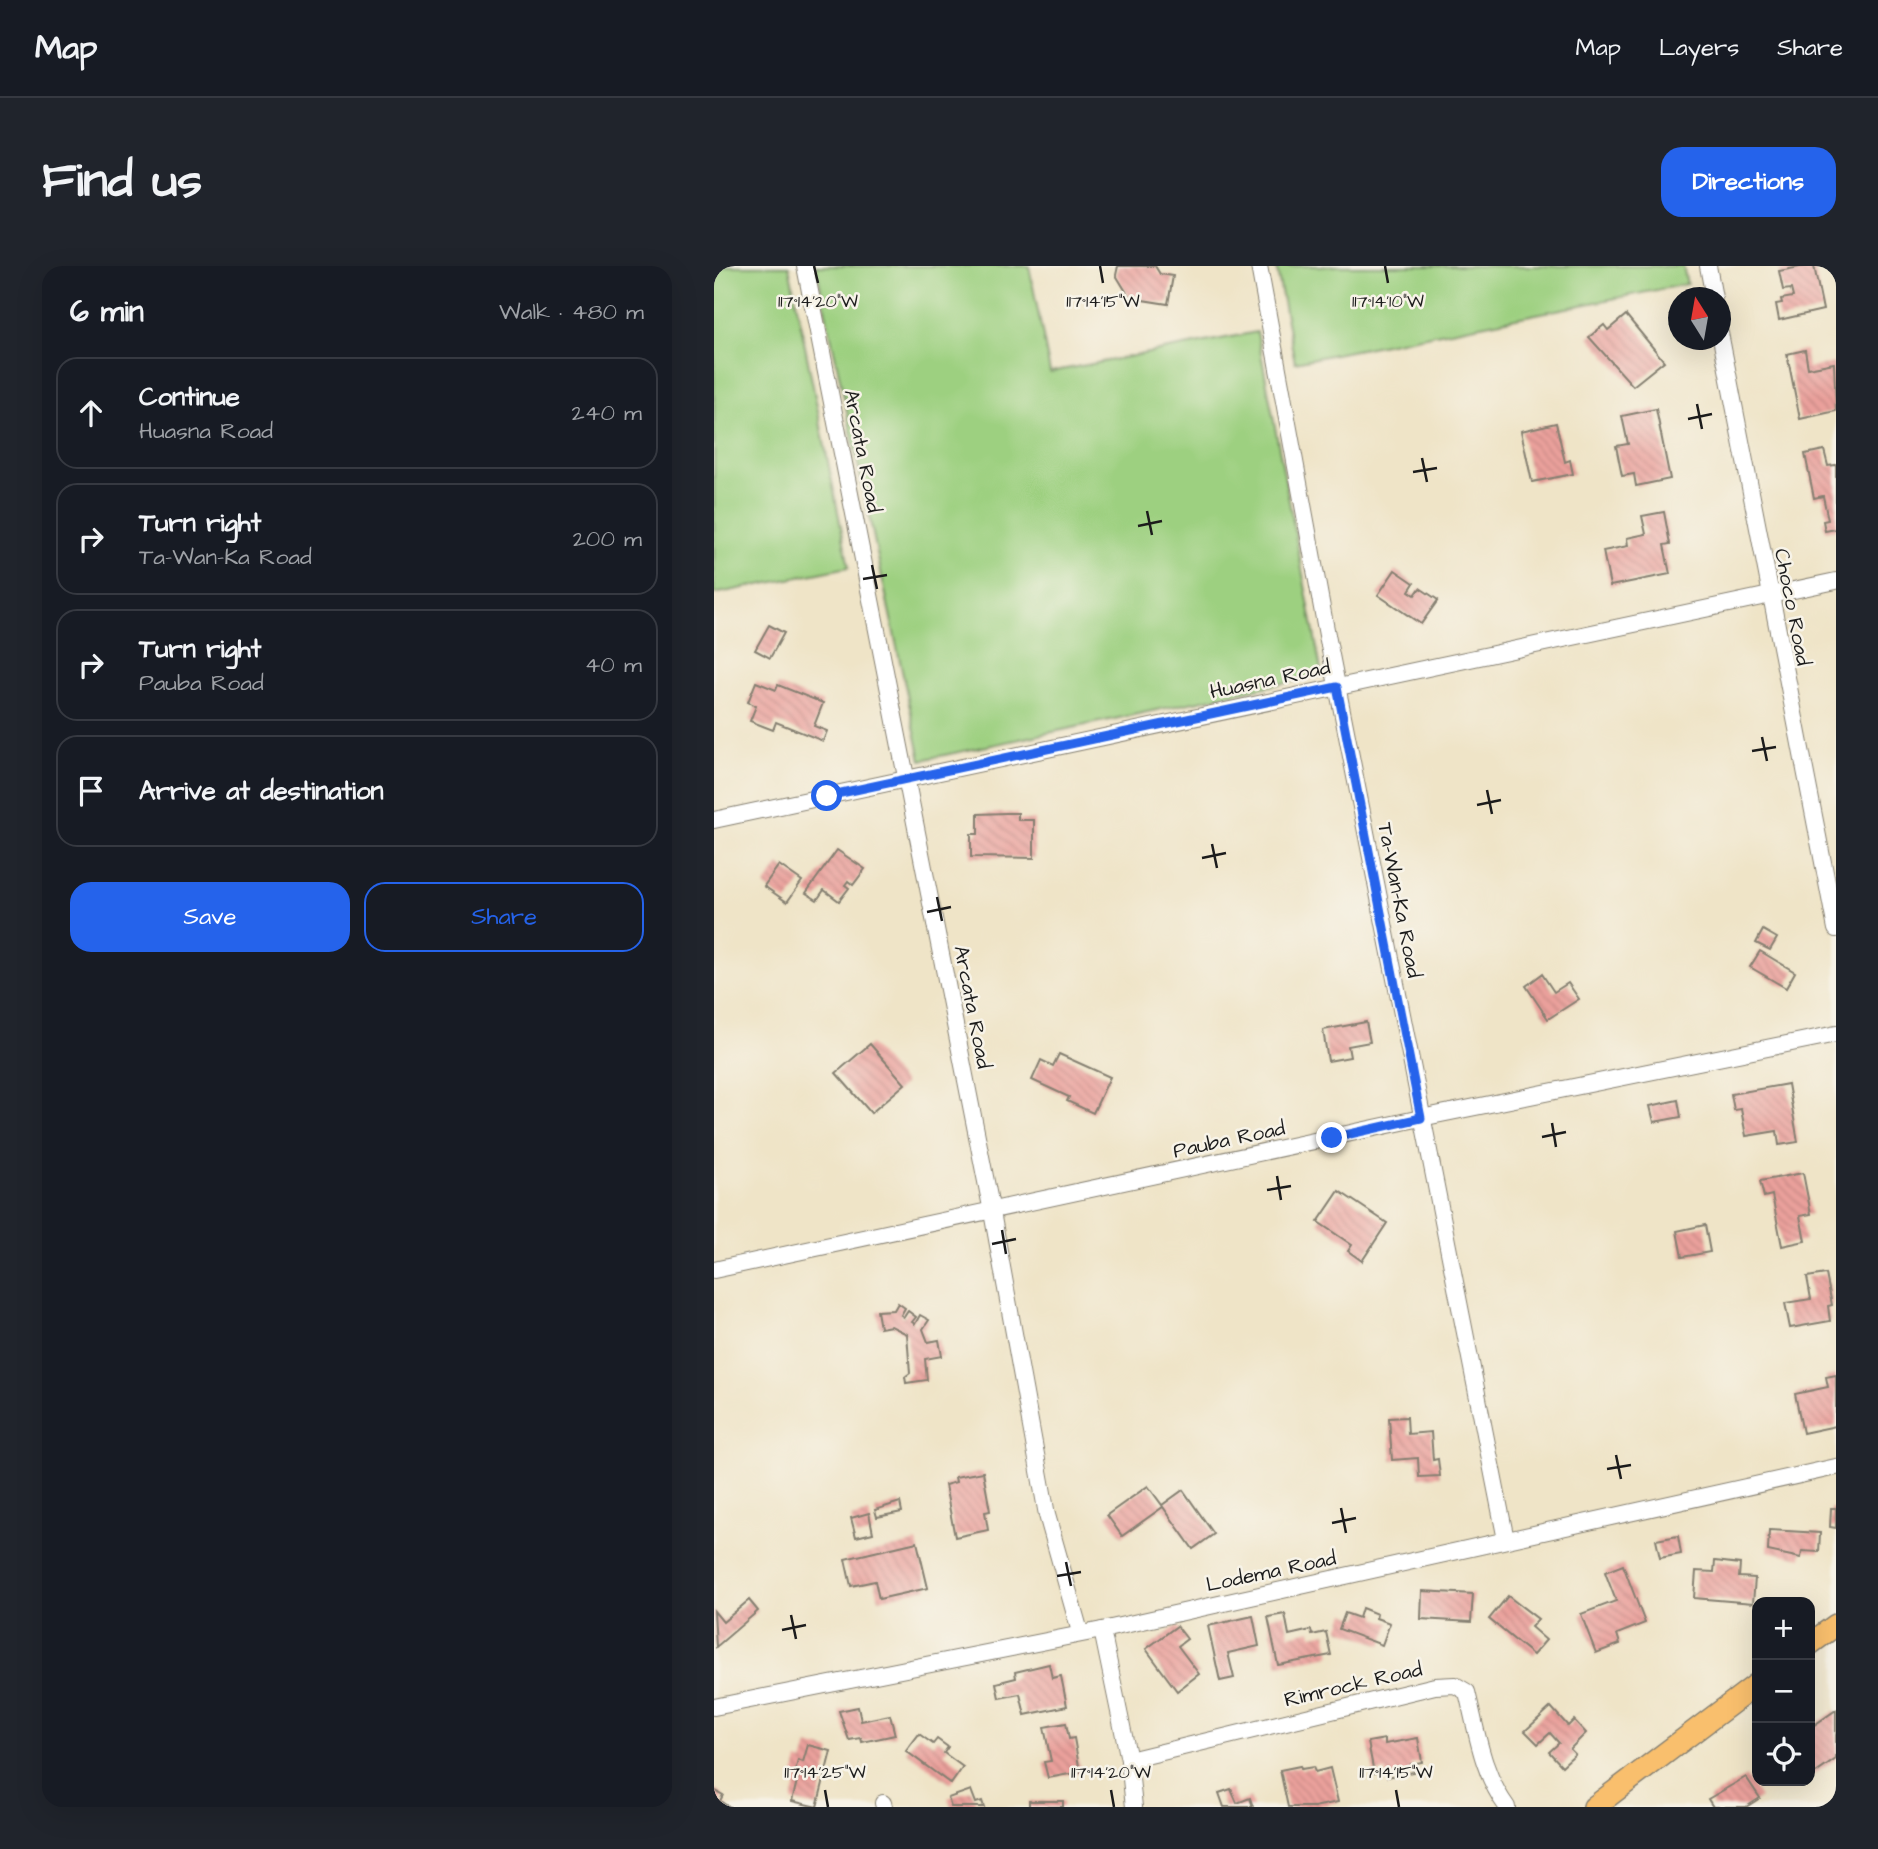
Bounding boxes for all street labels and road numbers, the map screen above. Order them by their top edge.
street label: Arcata Road [836,387,889,515]
street label: Choco Road [1767,546,1818,668]
street label: Huasna Road [1207,653,1333,706]
street label: Ta-Wan-Ka Road [1370,820,1429,981]
street label: Arcata Road [946,943,999,1071]
street label: Pauba Road [1170,1113,1288,1166]
street label: Lodema Road [1203,1544,1339,1599]
street label: Rimrock Road [1281,1654,1425,1714]

